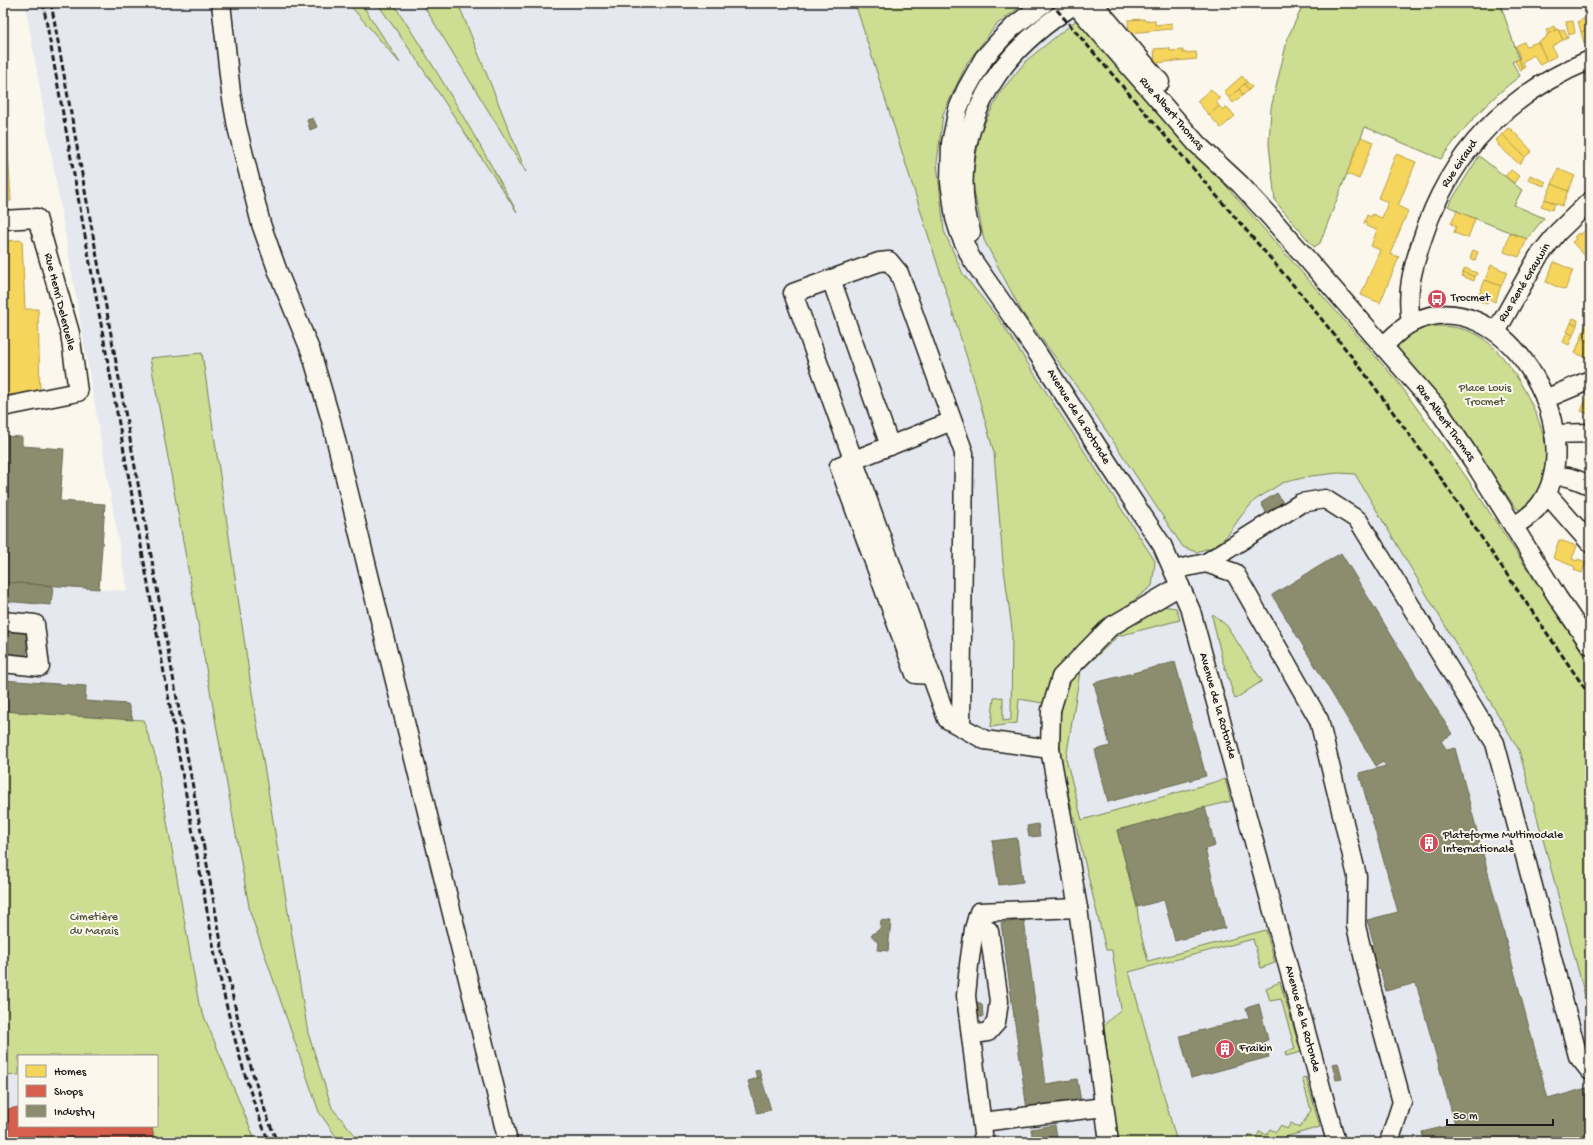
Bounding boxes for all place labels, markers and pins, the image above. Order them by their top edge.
bus stop icon: Trocmet [1426,288,1448,310]
place label: Trocmet [1450,292,1491,306]
place label: Plateforme Multimodale Internationale [1442,829,1564,857]
building icon: Plateforme Multimodale Internationale [1418,832,1440,854]
building icon: Fraikin [1214,1038,1236,1060]
place label: Fraikin [1238,1042,1273,1056]

